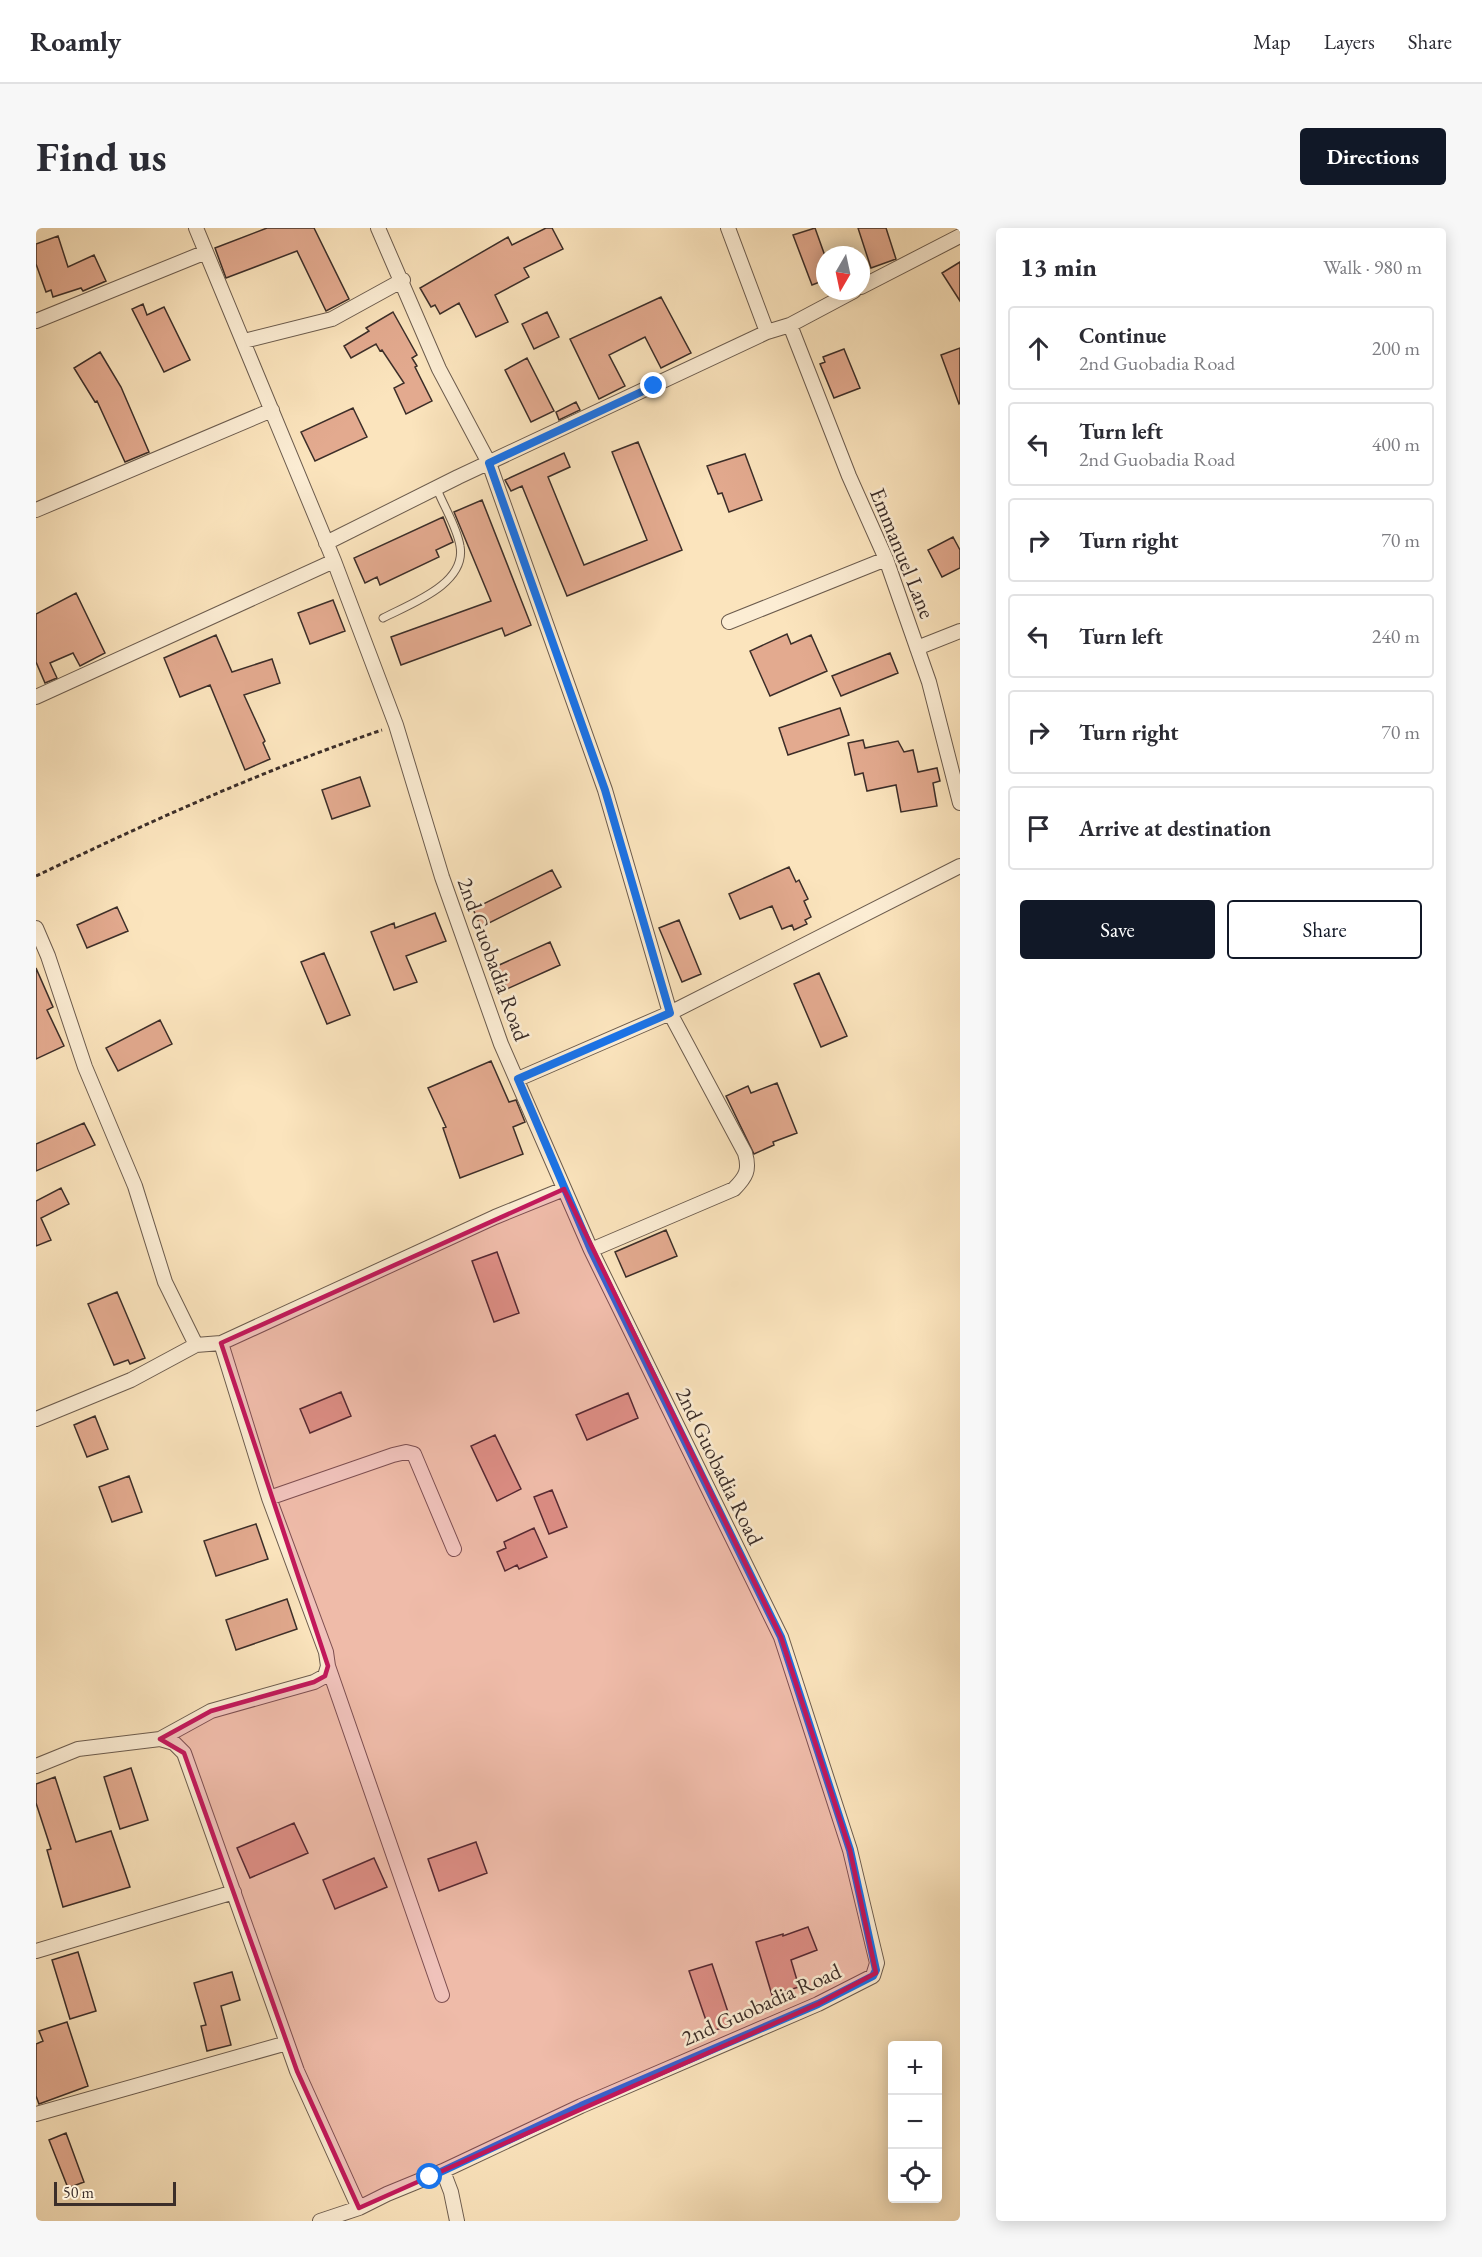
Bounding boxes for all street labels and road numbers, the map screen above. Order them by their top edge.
street label: Emmanuel Lane [863,483,942,623]
street label: 2nd Guobadia Road [451,874,537,1046]
street label: 2nd Guobadia Road [669,1383,771,1550]
street label: 2nd Guobadia Road [677,1956,846,2053]

